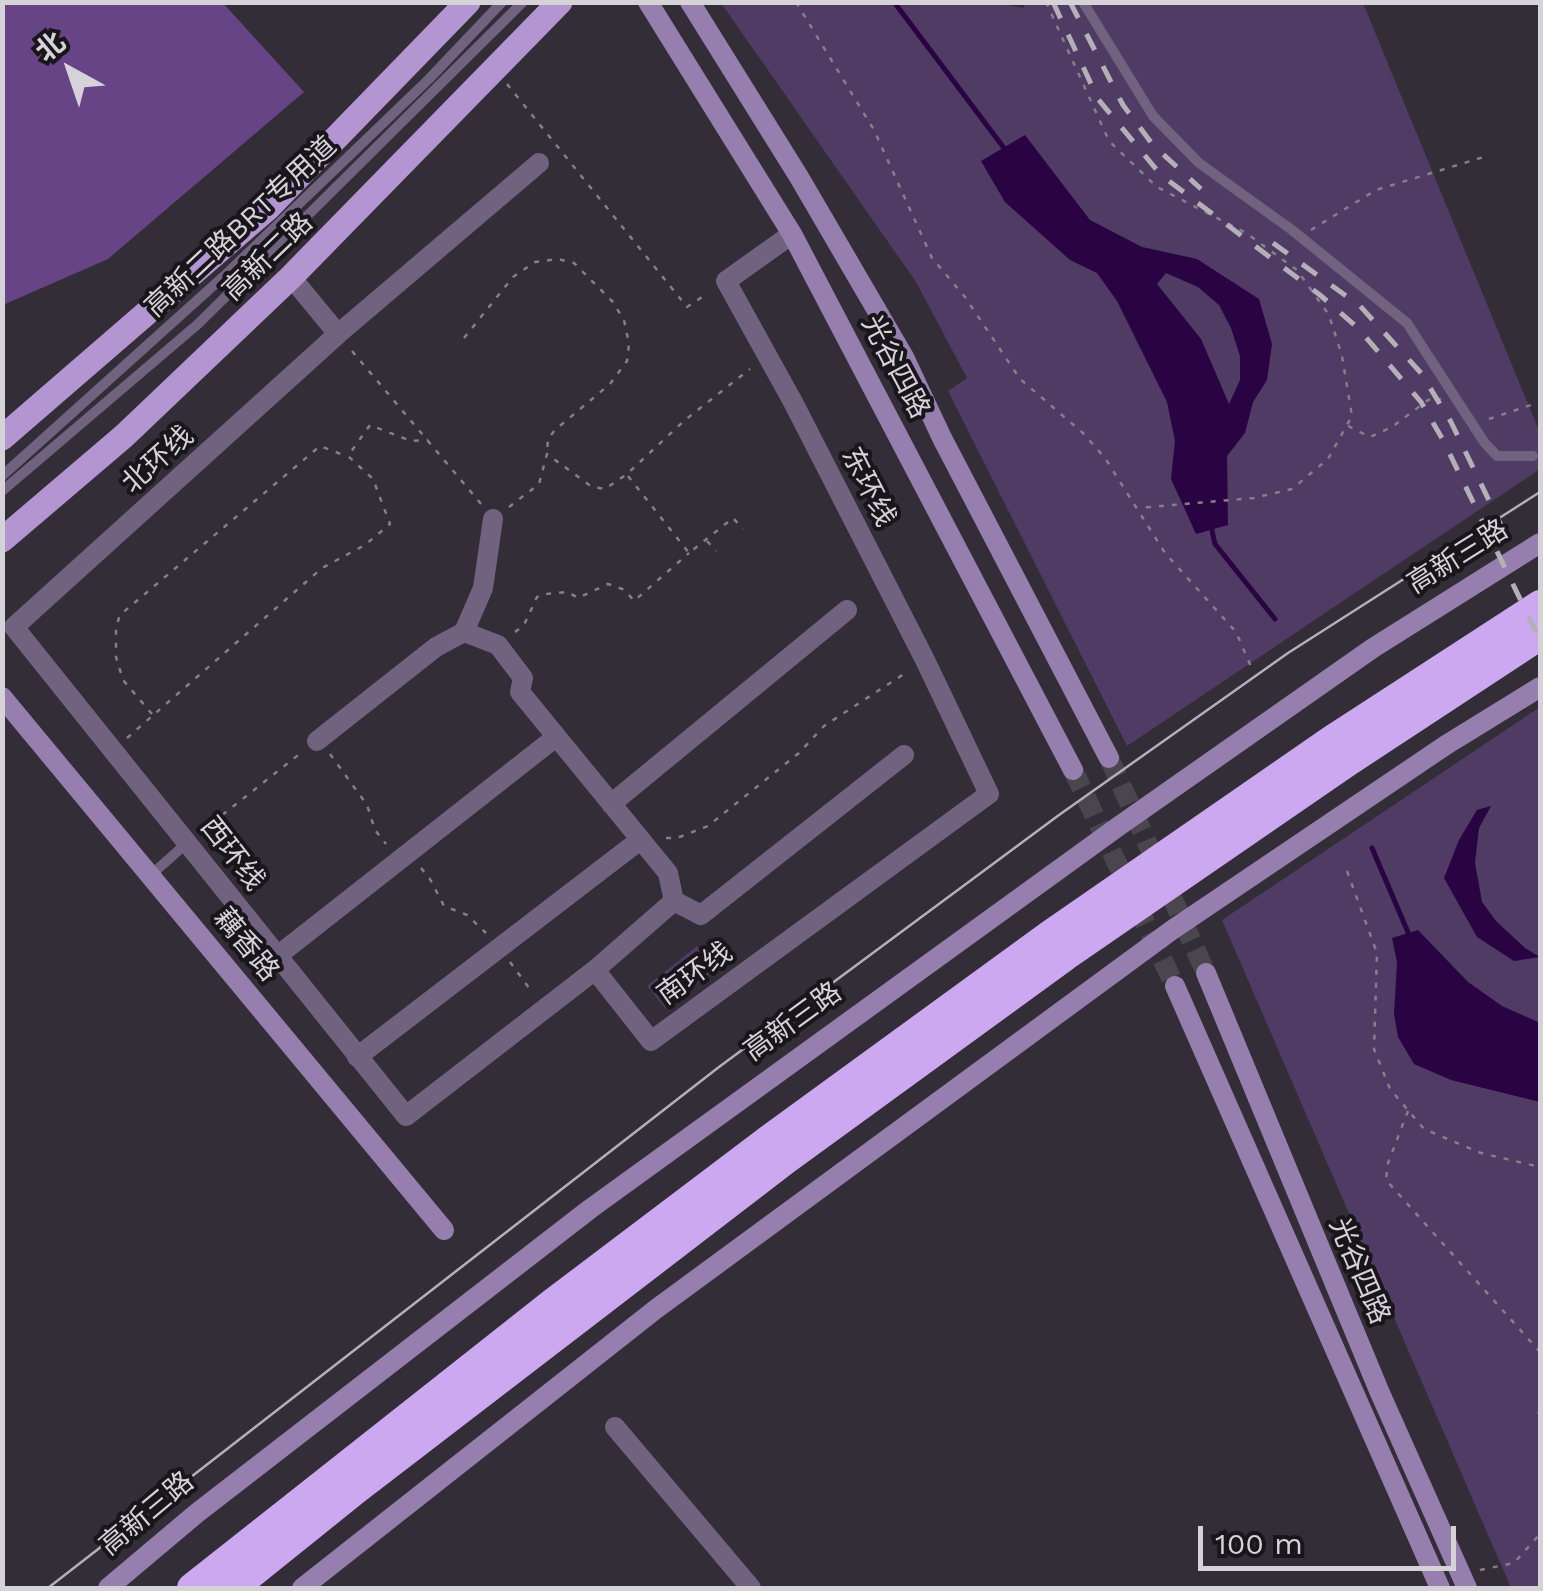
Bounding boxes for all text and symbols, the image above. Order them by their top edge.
north arrow [20,20,120,120]
text: 北 [29,25,72,68]
street label: 高新二路BRT专用道 [138,130,344,324]
street label: 高新二路 [216,206,320,308]
street label: 光谷四路 [854,310,936,424]
street label: 北环线 [116,419,200,501]
street label: 东环线 [834,442,902,532]
street label: 高新三路 [1402,513,1514,601]
street label: 西环线 [193,811,271,897]
street label: 藕香路 [207,902,285,988]
street label: 南环线 [651,936,739,1012]
street label: 高新三路 [738,975,848,1069]
street label: 光谷四路 [1322,1213,1396,1329]
street label: 高新三路 [93,1465,201,1563]
scale bar [1203,1506,1460,1568]
text: 100 m [1215,1526,1303,1561]

